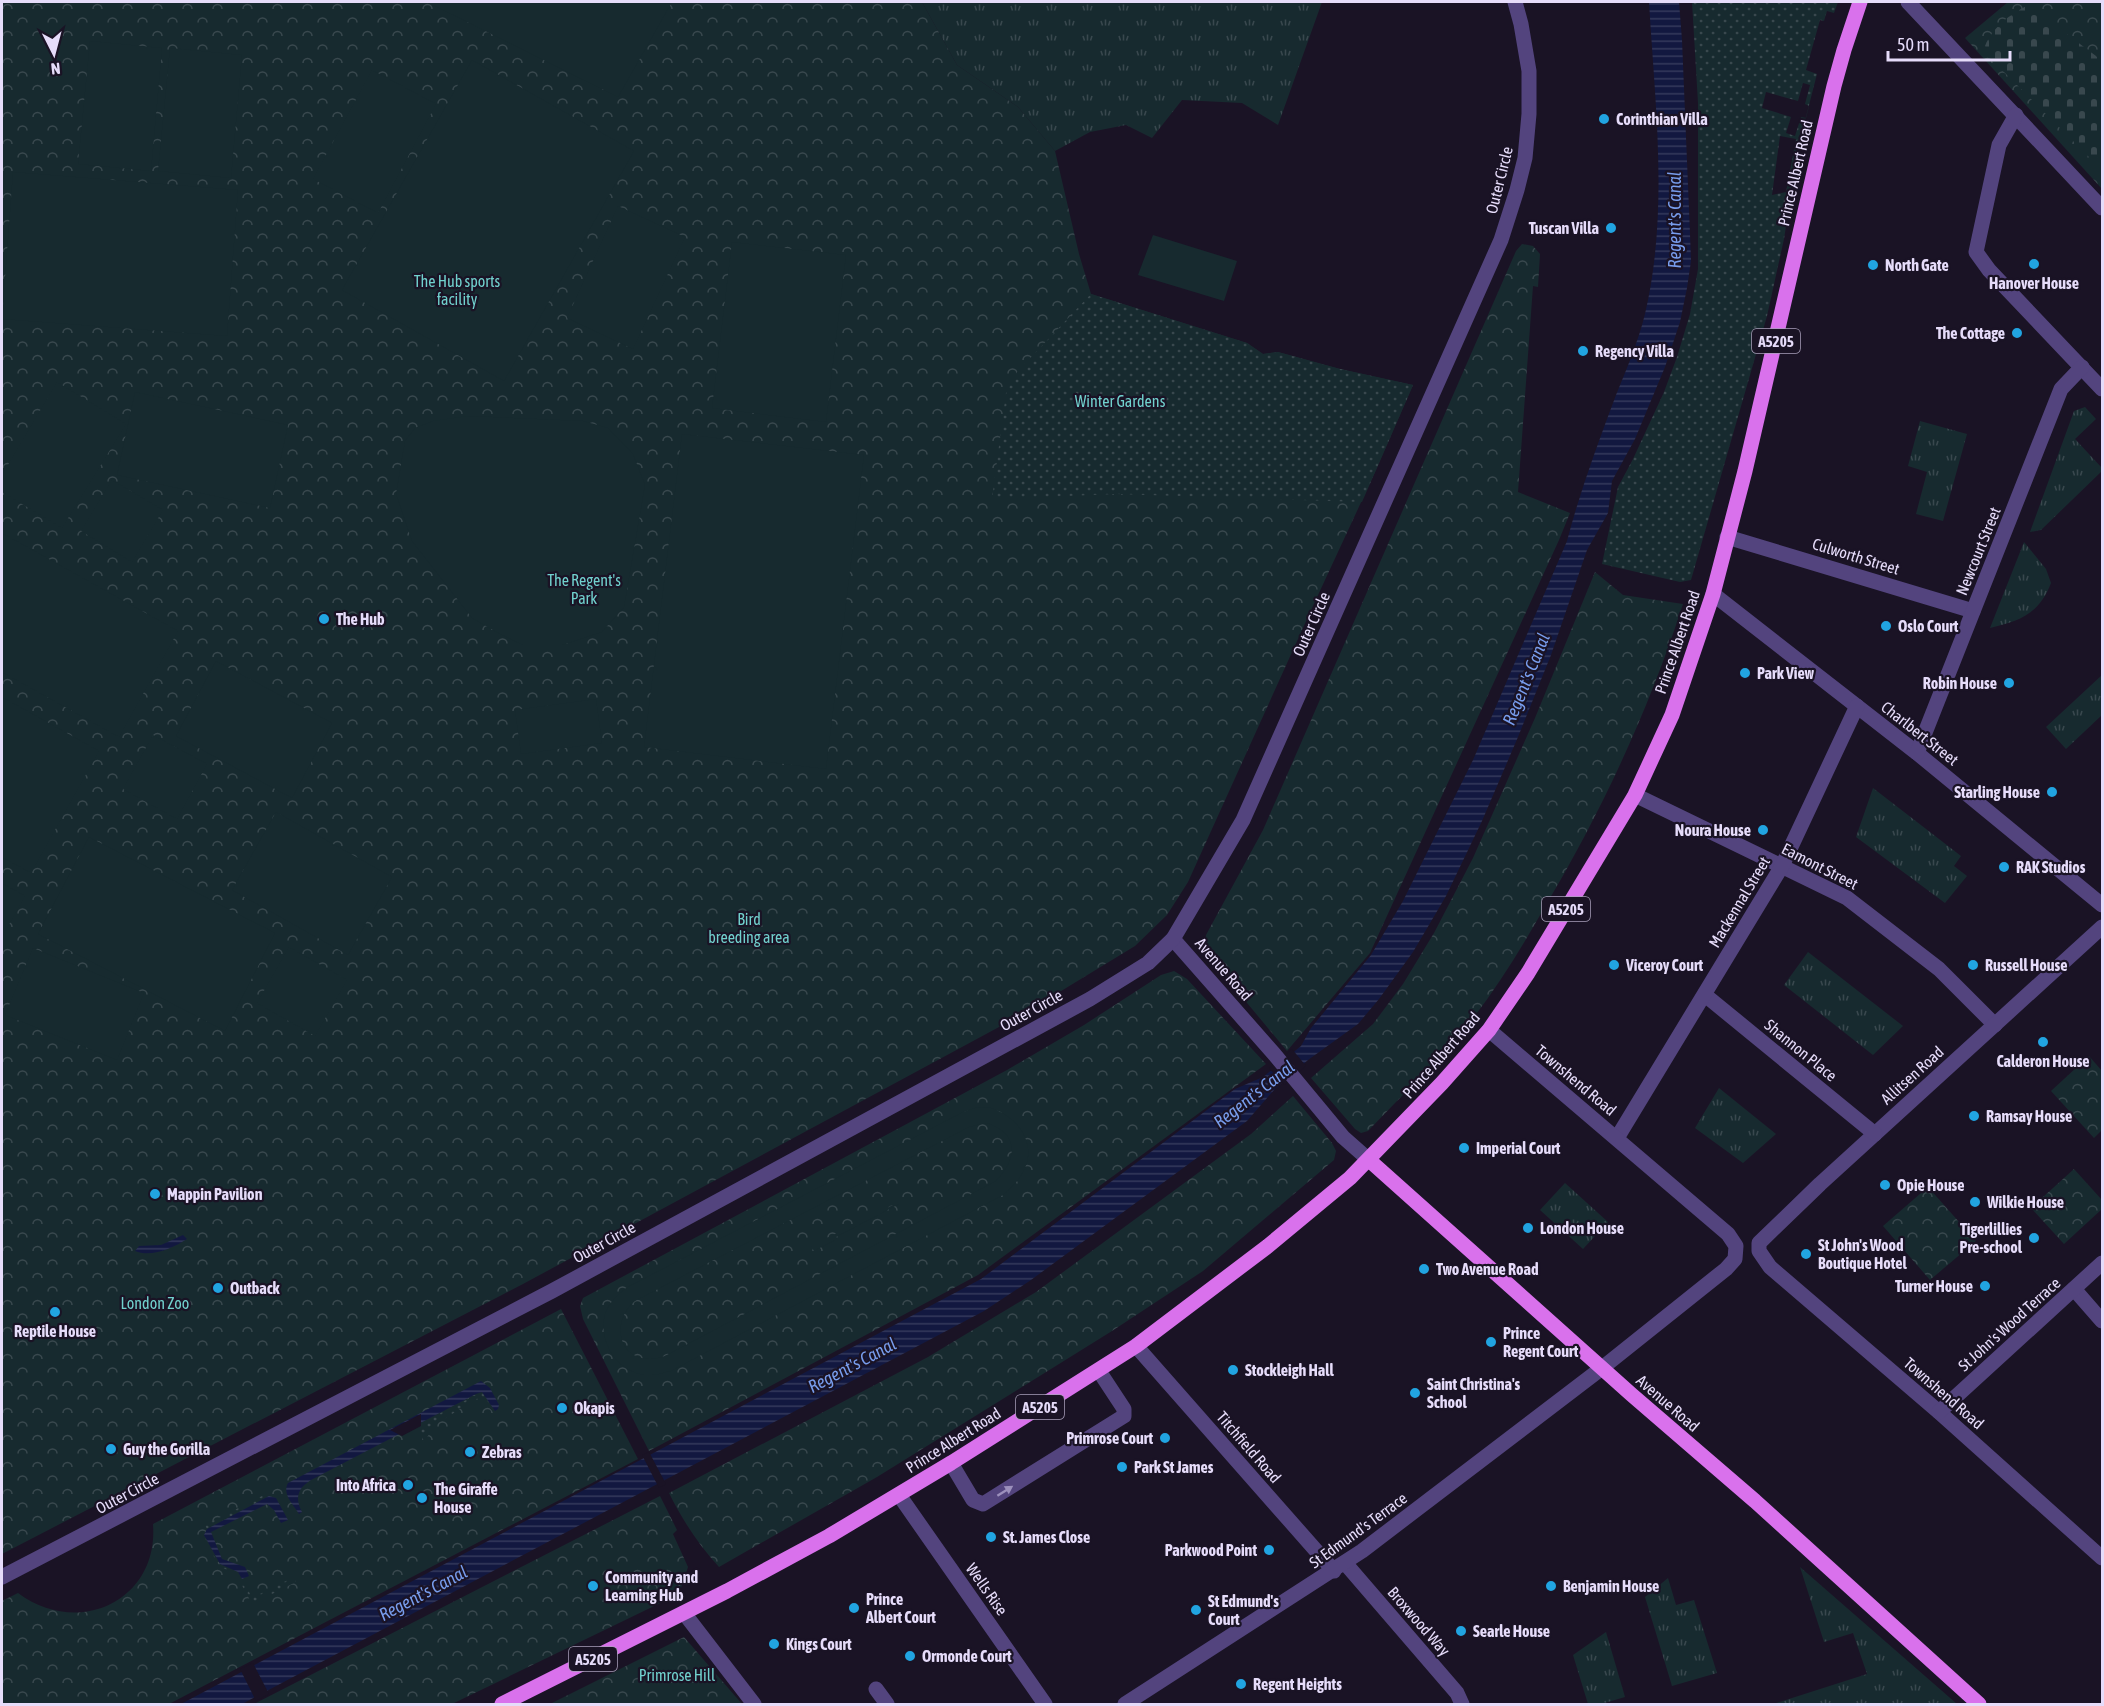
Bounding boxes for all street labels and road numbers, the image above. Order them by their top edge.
street label: Prince Albert Road [1774,118,1816,228]
street label: Outer Circle [1482,145,1516,215]
road number: A5205 [1752,329,1800,353]
street label: Newcourt Street [1952,504,2004,598]
street label: Culworth Street [1810,534,1902,578]
street label: Prince Albert Road [1651,588,1703,696]
street label: Outer Circle [1289,589,1333,659]
street label: Charlbert Street [1878,697,1962,769]
street label: Eamont Street [1779,839,1861,893]
street label: Mackennal Street [1705,853,1773,951]
road number: A5205 [1542,897,1590,921]
street label: Avenue Road [1192,934,1256,1004]
street label: Outer Circle [997,986,1065,1034]
street label: Prince Albert Road [1399,1008,1483,1102]
street label: Shannon Place [1761,1015,1841,1085]
street label: Townshend Road [1532,1041,1620,1119]
street label: Allitsen Road [1877,1042,1947,1108]
street label: Outer Circle [570,1218,638,1266]
street label: St John's Wood Terrace [1954,1274,2064,1374]
street label: Townshend Road [1901,1354,1987,1432]
street label: Avenue Road [1633,1371,1703,1435]
road number: A5205 [1016,1395,1064,1419]
street label: Prince Albert Road [902,1404,1004,1476]
street label: Titchfield Road [1213,1408,1285,1486]
street label: Outer Circle [93,1469,161,1517]
street label: St Edmund's Terrace [1306,1489,1410,1571]
street label: Wells Rise [963,1560,1011,1618]
street label: Broxwood Way [1383,1583,1454,1660]
road number: A5205 [569,1647,617,1671]

